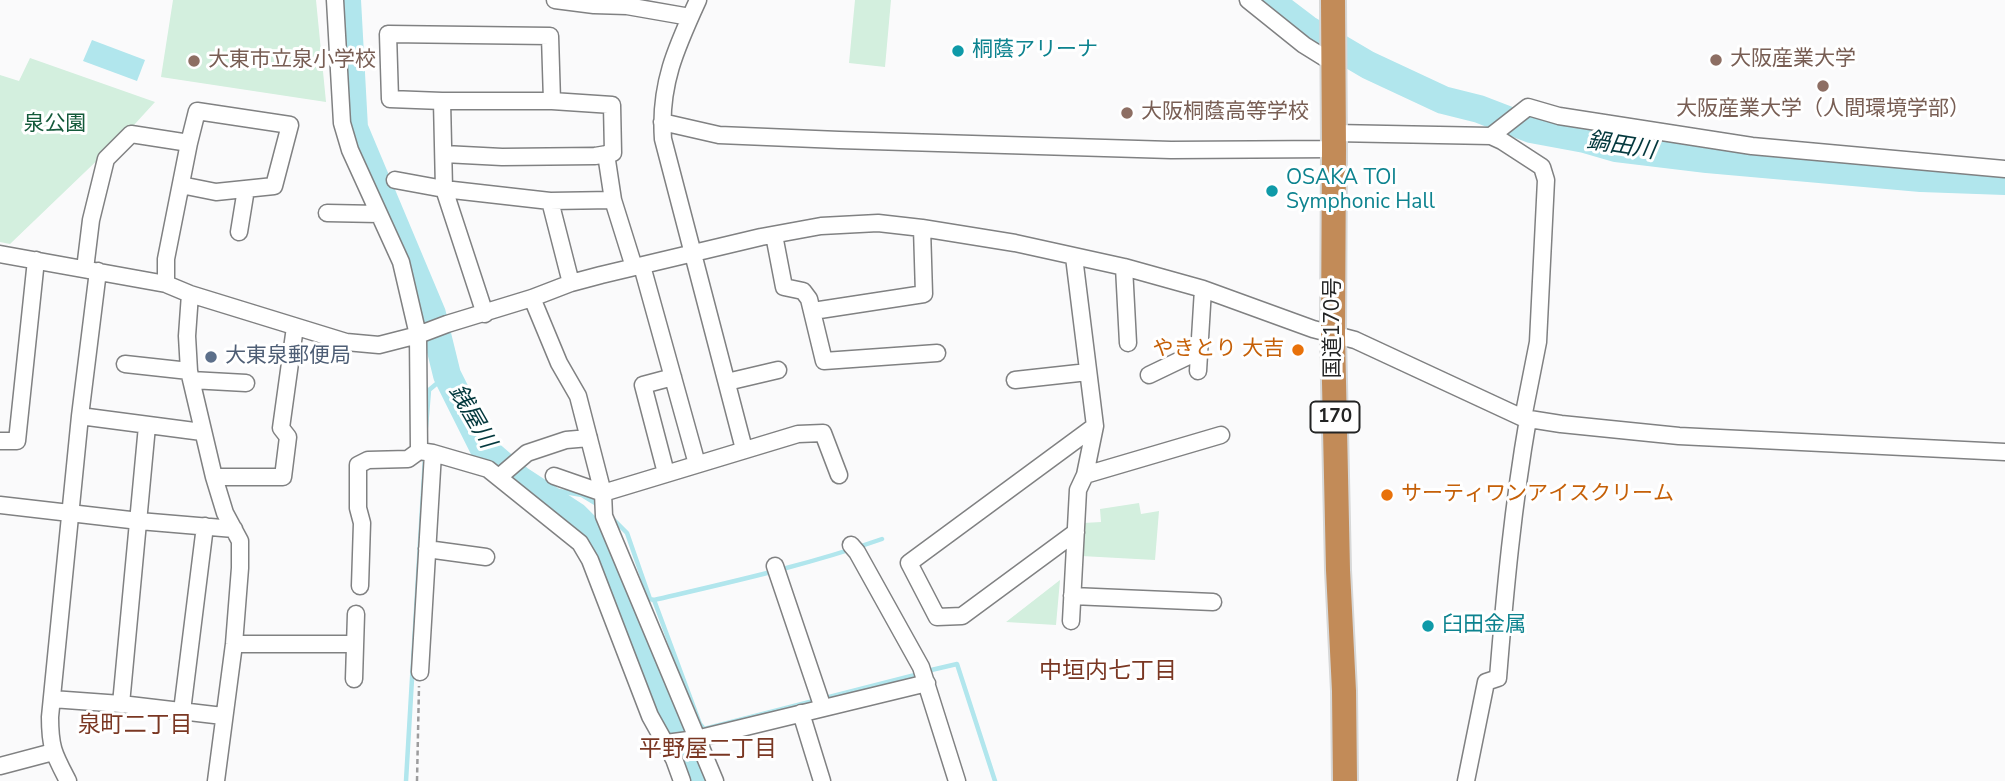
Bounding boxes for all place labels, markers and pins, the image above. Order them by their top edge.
place label: 桐蔭アリーナ [972,38,1098,64]
marker: 桐蔭アリーナ [950,43,966,59]
place label: 大阪産業大学 [1730,47,1856,73]
place label: 大東市立泉小学校 [208,48,376,74]
marker: 大阪産業大学 [1708,52,1724,68]
marker: 大東市立泉小学校 [186,53,202,69]
marker: 大阪産業大学（人間環境学部） [1815,78,1831,94]
place label: 大阪産業大学（人間環境学部） [1676,97,1970,123]
place label: 大阪桐蔭高等学校 [1141,100,1309,126]
marker: 大阪桐蔭高等学校 [1119,105,1135,121]
place label: OSAKA TOI Symphonic Hall [1286,166,1435,216]
marker: OSAKA TOI Symphonic Hall [1264,183,1280,199]
place label: やきとり 大吉 [1153,337,1284,363]
marker: やきとり 大吉 [1290,342,1306,358]
place label: 大東泉郵便局 [225,344,351,370]
marker: 大東泉郵便局 [203,349,219,365]
place label: サーティワンアイスクリーム [1401,482,1674,508]
marker: サーティワンアイスクリーム [1379,487,1395,503]
place label: 臼田金属 [1442,613,1526,639]
marker: 臼田金属 [1420,618,1436,634]

